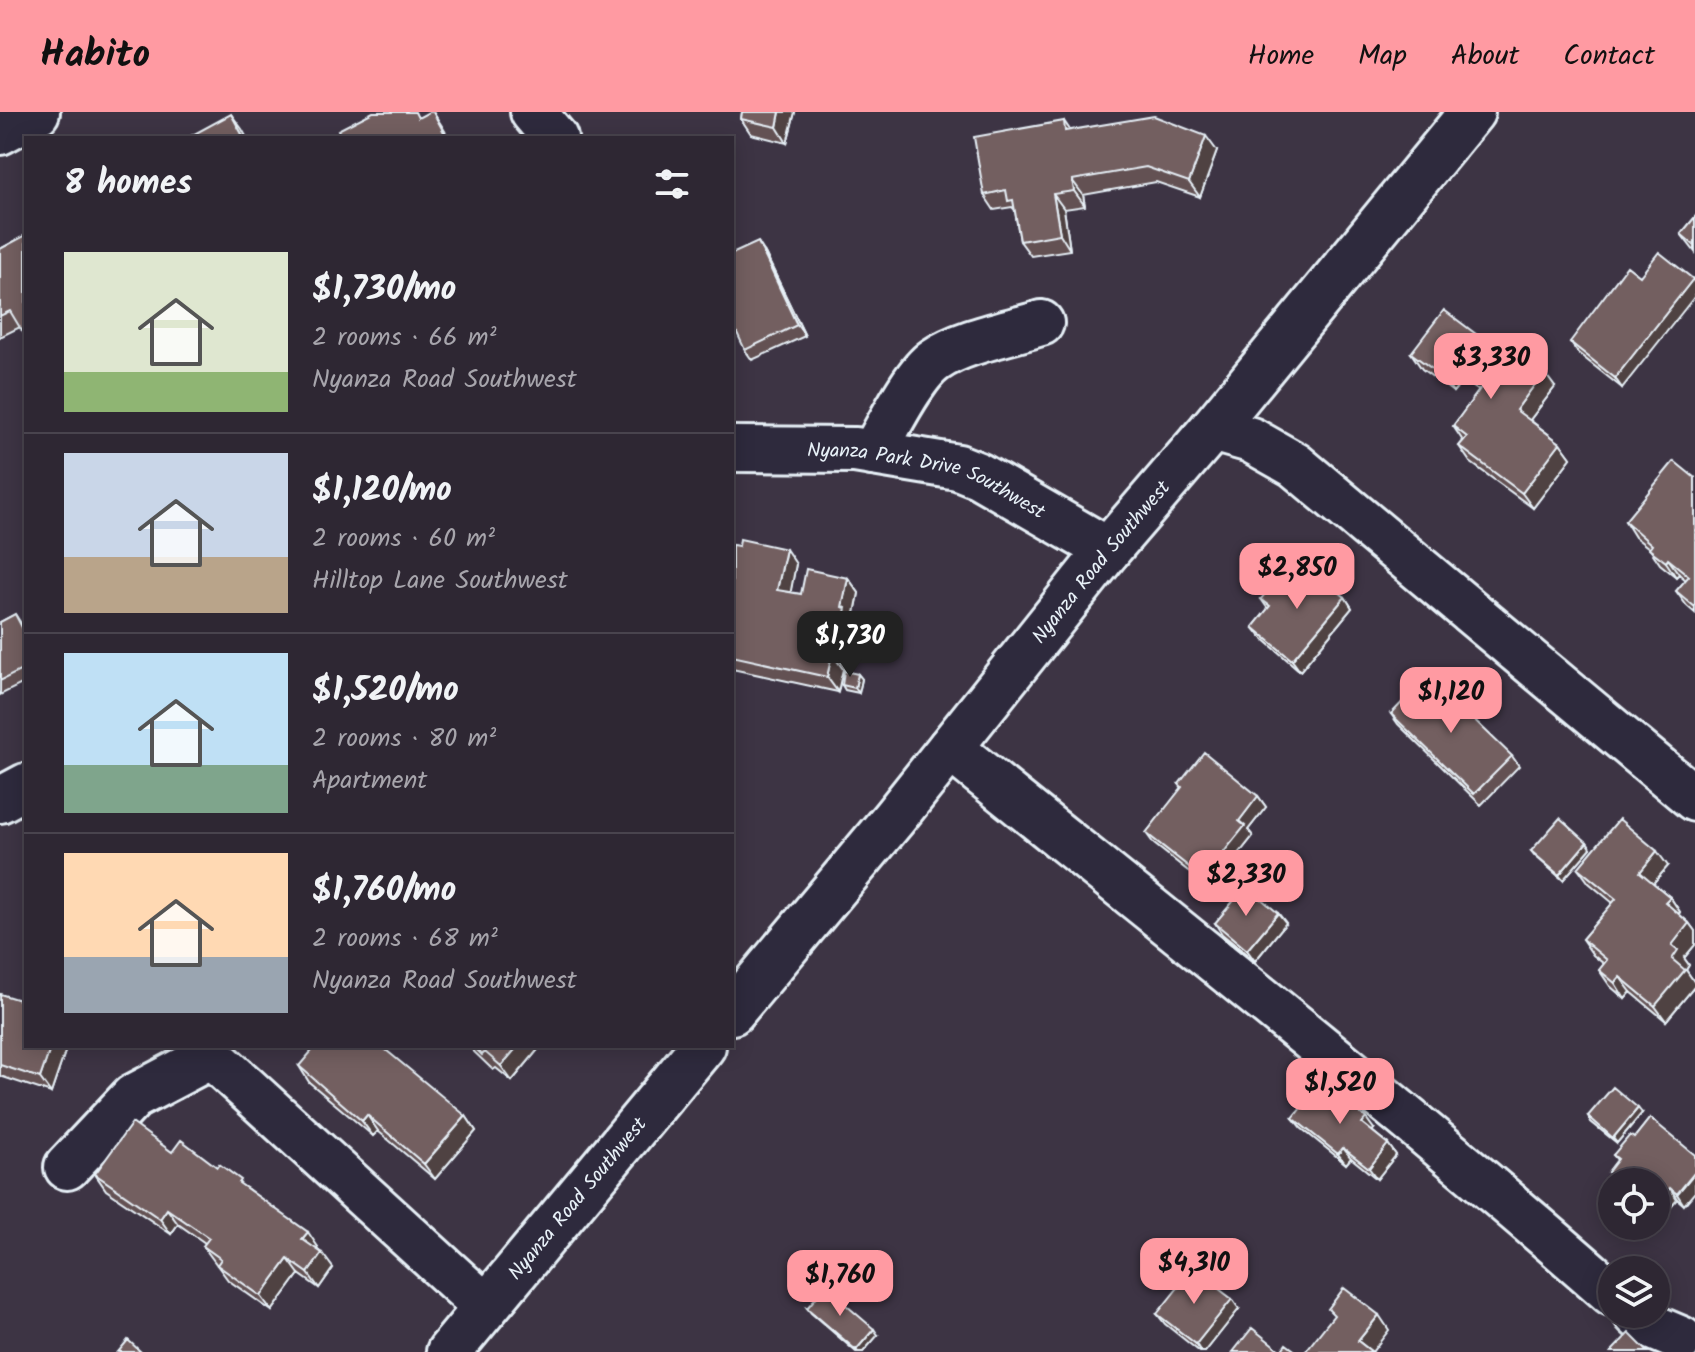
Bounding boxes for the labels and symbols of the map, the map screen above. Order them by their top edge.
pin: $3,330 [1426,333,1556,401]
street label: Nyanza Park Drive Southwest [807,436,1051,529]
street label: Nyanza Road Southwest [1025,474,1179,652]
pin: $2,850 [1232,543,1362,611]
pin: $1,730 [785,611,915,679]
pin: $1,120 [1386,667,1516,735]
pin: $2,330 [1181,850,1311,918]
pin: $1,520 [1275,1058,1405,1126]
street label: Nyanza Road Southwest [501,1111,656,1288]
pin: $4,310 [1129,1238,1259,1306]
pin: $1,760 [775,1250,905,1318]

